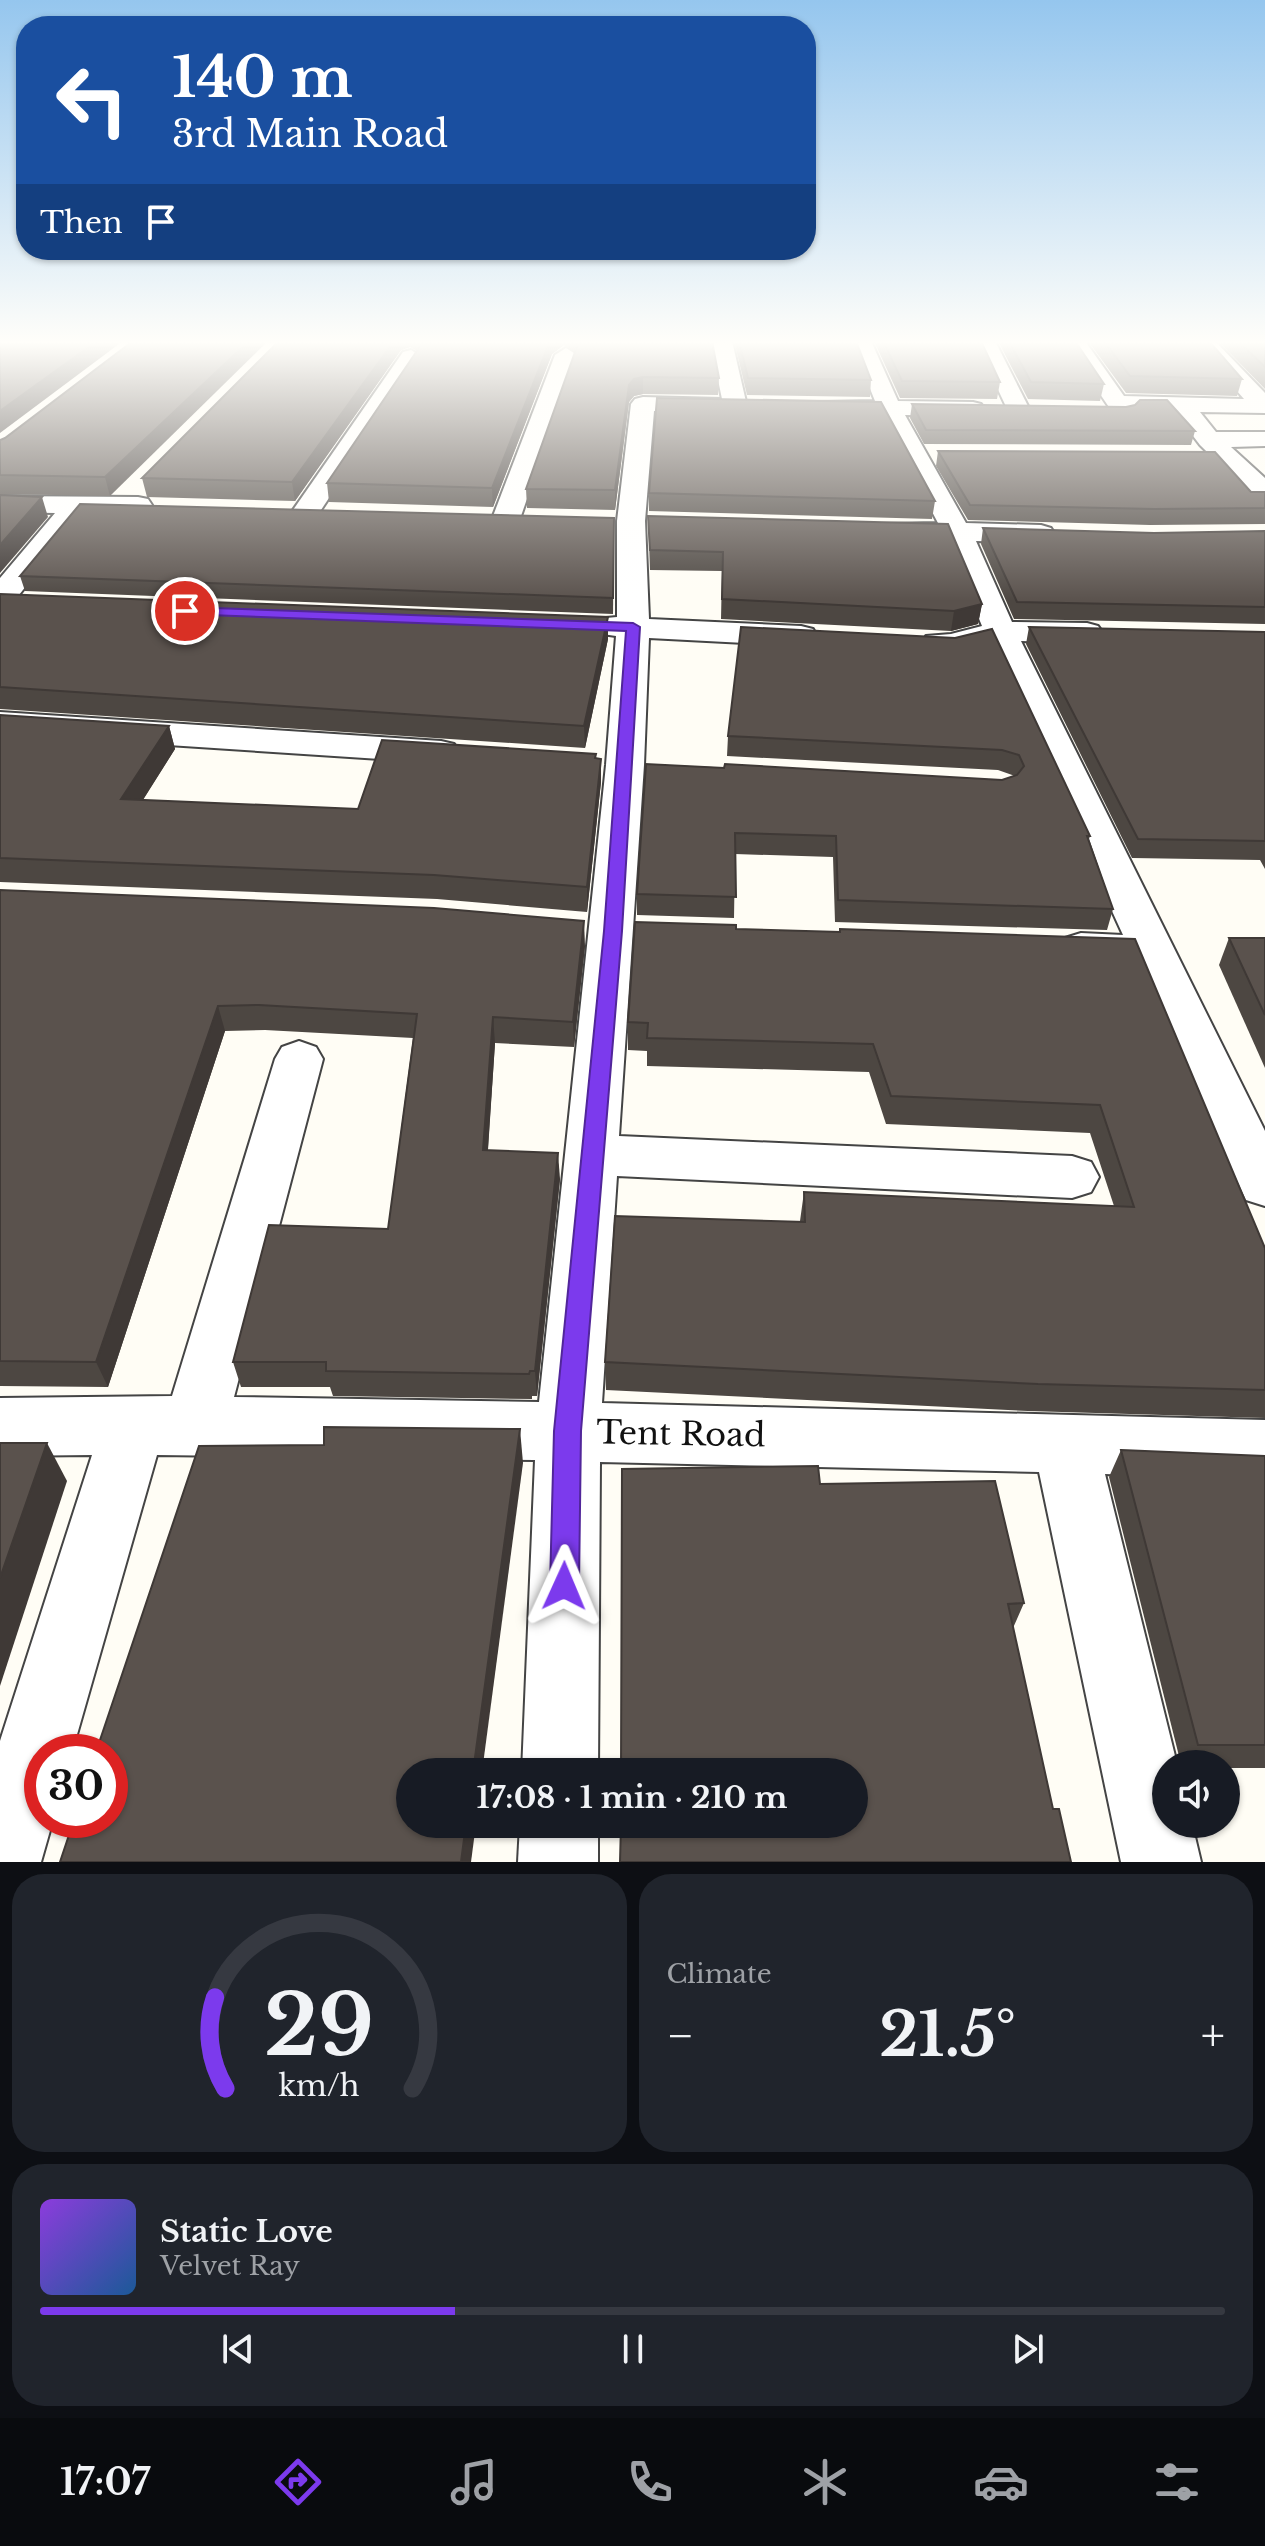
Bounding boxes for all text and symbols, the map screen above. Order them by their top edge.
text: 140 m [172,43,353,112]
icon: left [40,48,144,152]
text: 3rd Main Road [172,112,448,157]
icon: arrive [139,200,183,244]
text: Then [40,204,123,241]
pin [151,577,219,645]
icon: arrive [163,589,207,633]
street label: Tent Road [596,1413,766,1455]
position arrow [522,1544,606,1628]
speed limit sign: 30 [24,1734,128,1838]
map controls [1152,1750,1240,1838]
button: sound [1152,1750,1240,1838]
text: 17:08 · 1 min · 210 m [477,1779,787,1816]
text: Climate [667,1958,772,1990]
text: 29 [264,1974,374,2077]
text: 21.5° [879,1998,1016,2072]
text: − [667,2008,694,2063]
text: + [1201,2008,1225,2063]
text: km/h [279,2068,360,2104]
text: Static Love [160,2213,333,2250]
text: Velvet Ray [160,2250,300,2282]
icon: previous [216,2327,260,2371]
icon: pause [611,2327,655,2371]
icon: next [1006,2327,1050,2371]
icon: directions [270,2454,326,2510]
icon: music [446,2454,502,2510]
icon: phone [622,2454,678,2510]
icon: climate [797,2454,853,2510]
icon: car [973,2454,1029,2510]
icon: filters [1149,2454,1205,2510]
text: 17:07 [60,2460,150,2505]

